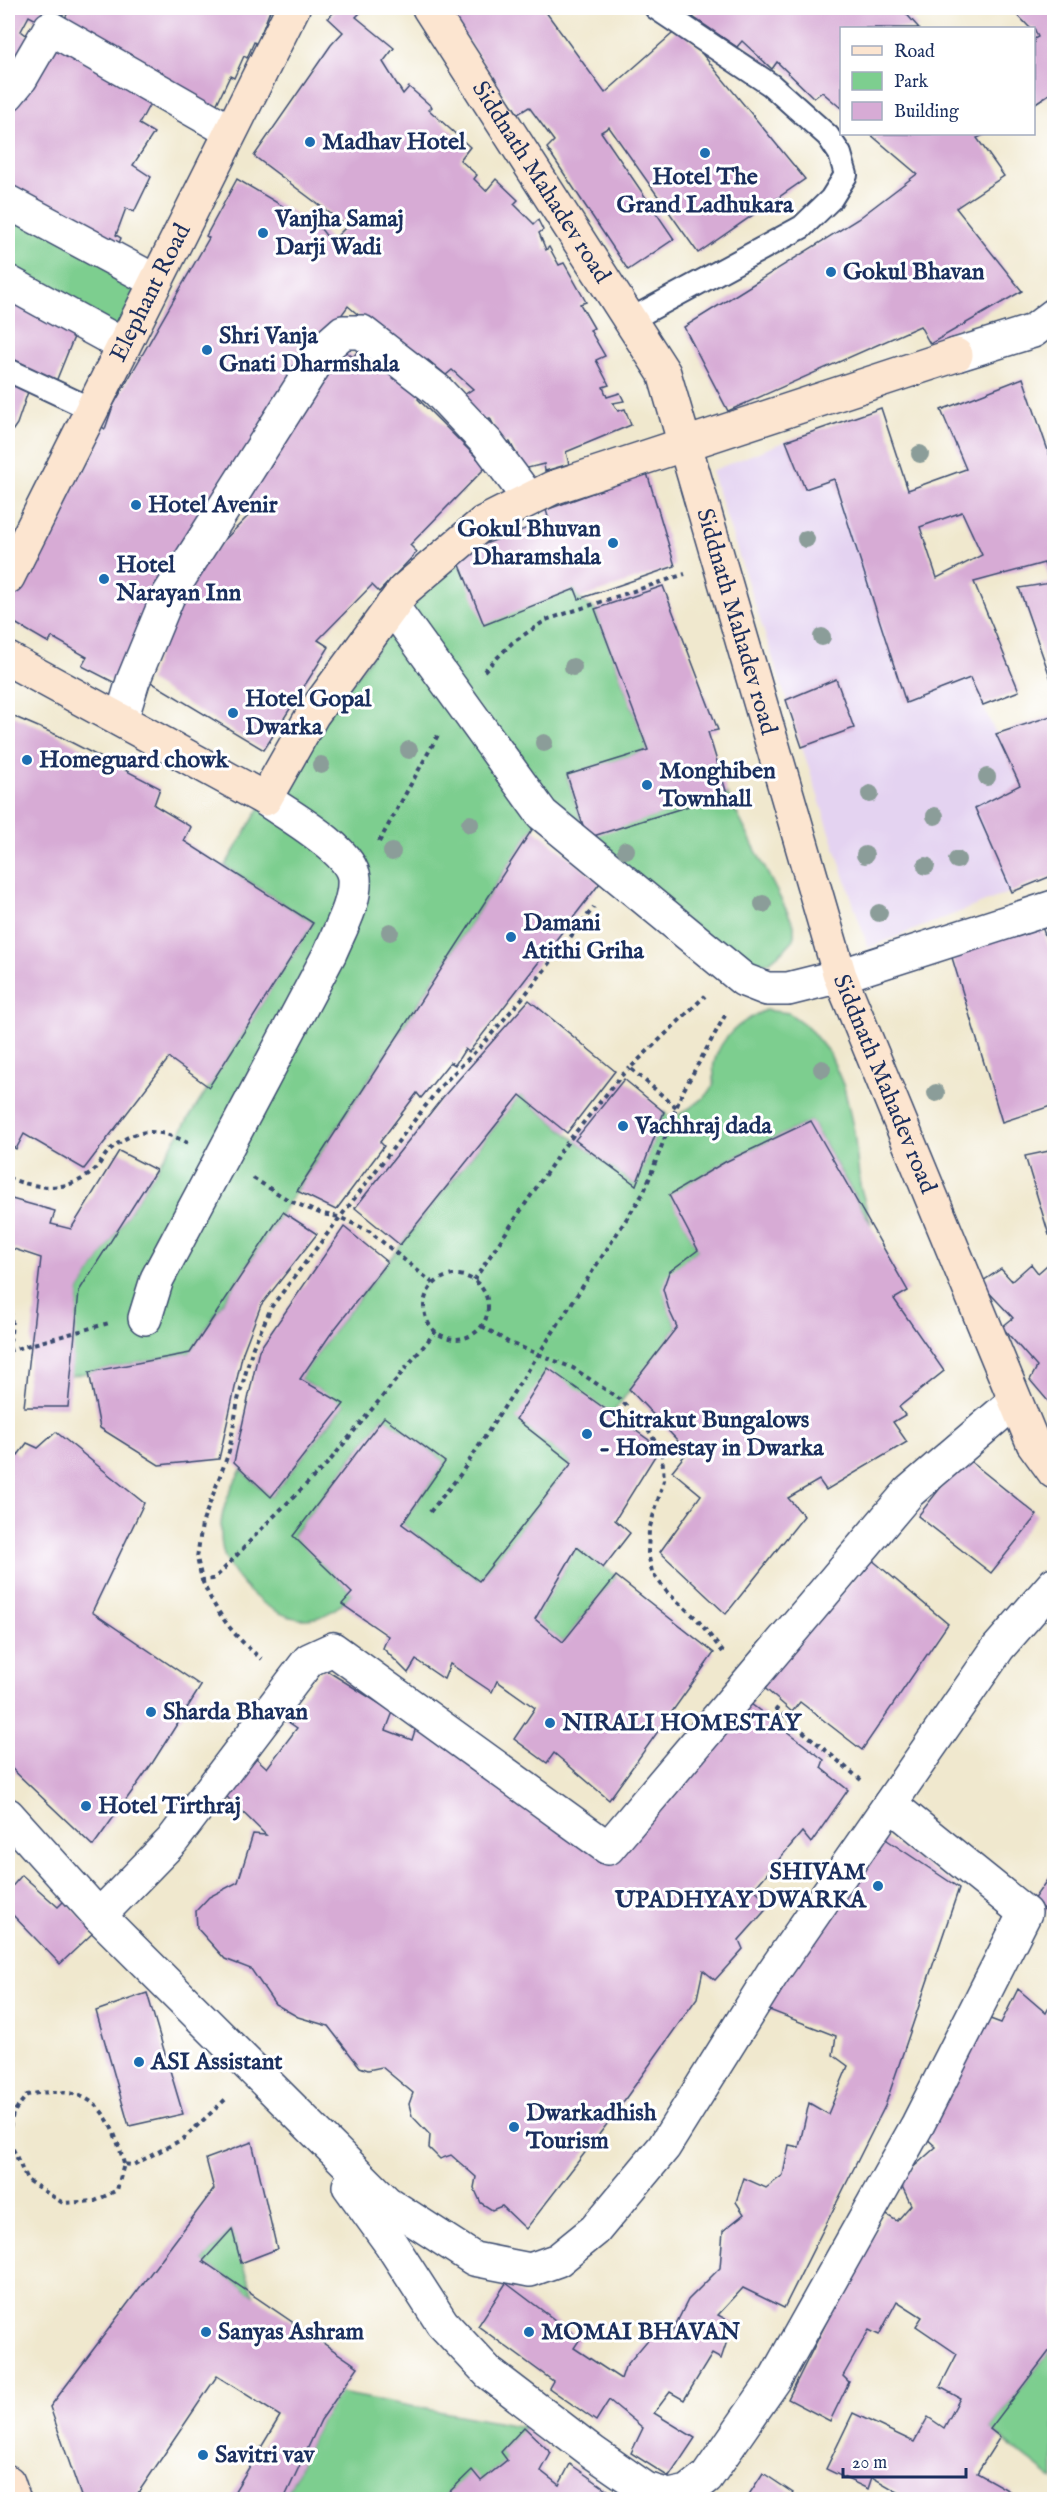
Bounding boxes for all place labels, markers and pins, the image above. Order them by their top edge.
place label: Madhav Hotel [322,127,466,158]
marker: Madhav Hotel [303,135,317,149]
marker: Hotel The Grand Ladhukara [698,146,712,160]
place label: Hotel The Grand Ladhukara [617,162,794,221]
place label: Vanjha Samaj Darji Wadi [274,204,404,263]
marker: Vanjha Samaj Darji Wadi [256,226,270,240]
place label: Gokul Bhavan [843,257,985,288]
marker: Gokul Bhavan [824,265,838,279]
place label: Shri Vanja Gnati Dharmshala [219,321,400,380]
marker: Shri Vanja Gnati Dharmshala [200,343,214,357]
place label: Hotel Avenir [148,490,278,521]
marker: Hotel Avenir [129,498,143,512]
place label: Gokul Bhuvan Dharamshala [457,514,602,573]
marker: Gokul Bhuvan Dharamshala [606,536,620,550]
place label: Hotel Narayan Inn [115,550,242,609]
marker: Hotel Narayan Inn [97,572,111,586]
place label: Hotel Gopal Dwarka [245,684,372,743]
marker: Hotel Gopal Dwarka [226,706,240,720]
place label: Homeguard chowk [39,745,230,776]
marker: Homeguard chowk [20,753,34,767]
place label: Monghiben Townhall [658,756,776,815]
marker: Monghiben Townhall [640,778,654,792]
place label: Damani Atithi Griha [522,908,645,967]
marker: Damani Atithi Griha [504,930,518,944]
place label: Vachhraj dada [634,1111,772,1142]
marker: Vachhraj dada [616,1119,630,1133]
place label: Chitrakut Bungalows - Homestay in Dwarka [599,1405,824,1464]
marker: Chitrakut Bungalows - Homestay in Dwarka [580,1427,594,1441]
place label: Sharda Bhavan [163,1697,308,1728]
marker: Sharda Bhavan [144,1705,158,1719]
place label: NIRALI HOMESTAY [561,1708,802,1739]
marker: NIRALI HOMESTAY [543,1716,557,1730]
place label: Hotel Tirthraj [98,1791,241,1822]
marker: Hotel Tirthraj [79,1799,93,1813]
place label: SHIVAM UPADHYAY DWARKA [614,1857,868,1916]
marker: SHIVAM UPADHYAY DWARKA [871,1879,885,1893]
place label: ASI Assistant [150,2047,283,2078]
marker: ASI Assistant [132,2055,146,2069]
place label: Dwarkadhish Tourism [525,2098,657,2157]
marker: Dwarkadhish Tourism [507,2120,521,2134]
place label: Sanyas Ashram [218,2317,365,2348]
place label: MOMAI BHAVAN [541,2317,741,2348]
marker: Sanyas Ashram [199,2325,213,2339]
marker: MOMAI BHAVAN [522,2325,536,2339]
place label: Savitri vav [215,2440,316,2471]
marker: Savitri vav [196,2448,210,2462]

